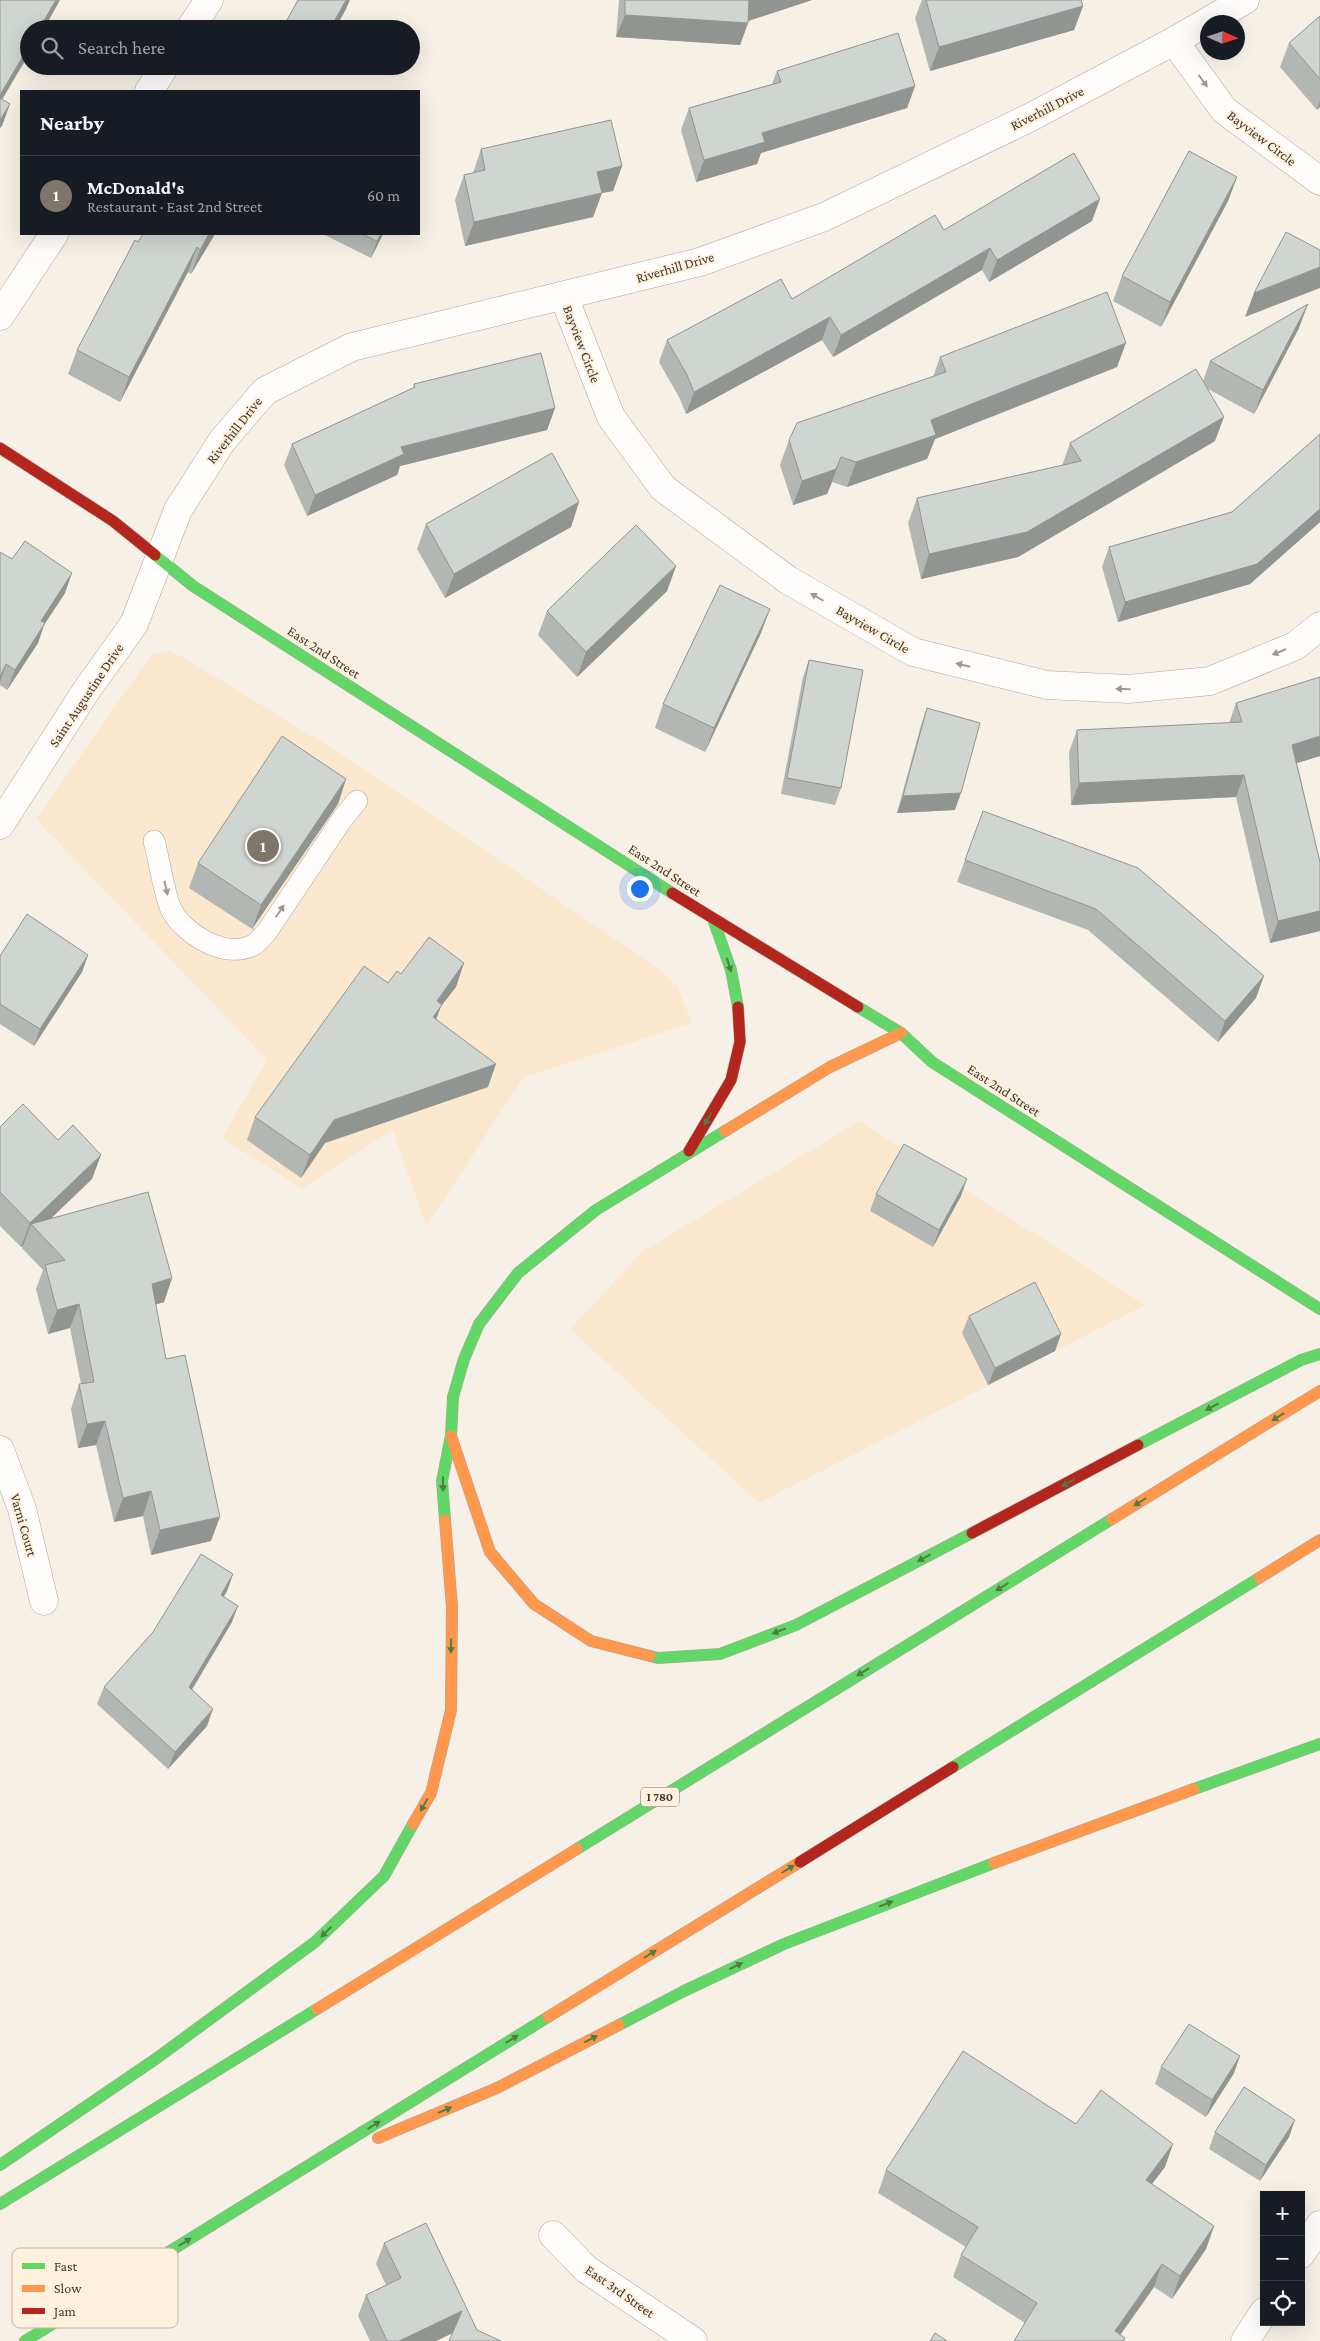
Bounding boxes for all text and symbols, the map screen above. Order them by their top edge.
north arrow [1200,15,1245,60]
search box [20,20,420,75]
icon: search [38,34,66,62]
text: Search here [78,37,165,58]
one-way arrow [1198,74,1208,88]
street label: Riverhill Drive [1008,83,1086,133]
street label: Bayview Circle [1224,107,1300,169]
text: Nearby [40,111,104,135]
text: McDonald's [87,177,184,198]
text: 1 [53,187,59,204]
text: 60 m [367,187,400,204]
text: Restaurant · East 2nd Street [87,198,262,215]
street label: Riverhill Drive [634,248,716,286]
street label: Bayview Circle [560,303,604,385]
street label: Riverhill Drive [203,393,265,467]
one-way arrow [809,593,824,601]
street label: Bayview Circle [833,602,913,656]
street label: East 2nd Street [284,622,364,682]
street label: Saint Augustine Drive [45,640,127,750]
one-way arrow [1272,649,1286,657]
one-way arrow [955,661,970,669]
one-way arrow [1115,685,1131,693]
pin: 1 [247,827,279,865]
street label: East 2nd Street [625,840,705,900]
your location [627,876,653,902]
one-way arrow [162,881,170,896]
one-way arrow [275,905,285,918]
one-way arrow [725,958,733,973]
street label: East 2nd Street [964,1060,1044,1120]
one-way arrow [703,1112,712,1125]
one-way arrow [1204,1403,1219,1411]
one-way arrow [1272,1412,1285,1421]
one-way arrow [439,1477,447,1493]
one-way arrow [1060,1479,1075,1487]
street label: Varni Court [7,1492,41,1559]
one-way arrow [1134,1497,1147,1506]
one-way arrow [916,1554,931,1562]
one-way arrow [995,1582,1008,1592]
one-way arrow [771,1627,786,1635]
one-way arrow [447,1639,455,1655]
one-way arrow [857,1668,870,1677]
road number: I 780 [641,1788,679,1806]
one-way arrow [419,1798,428,1811]
one-way arrow [782,1864,795,1873]
one-way arrow [879,1900,893,1908]
one-way arrow [320,1926,332,1938]
one-way arrow [644,1949,657,1958]
one-way arrow [729,1962,743,1970]
one-way arrow [505,2035,518,2044]
one-way arrow [584,2035,598,2043]
one-way arrow [438,2106,453,2114]
one-way arrow [367,2120,380,2129]
map controls [1260,2191,1305,2326]
button: + [1260,2191,1305,2236]
button: − [1260,2236,1305,2281]
one-way arrow [179,2237,192,2246]
legend [12,2248,178,2328]
text: Fast [54,2258,78,2274]
street label: East 3rd Street [582,2261,658,2321]
text: Slow [54,2280,82,2296]
button: locate [1260,2281,1305,2326]
text: Jam [52,2303,76,2319]

